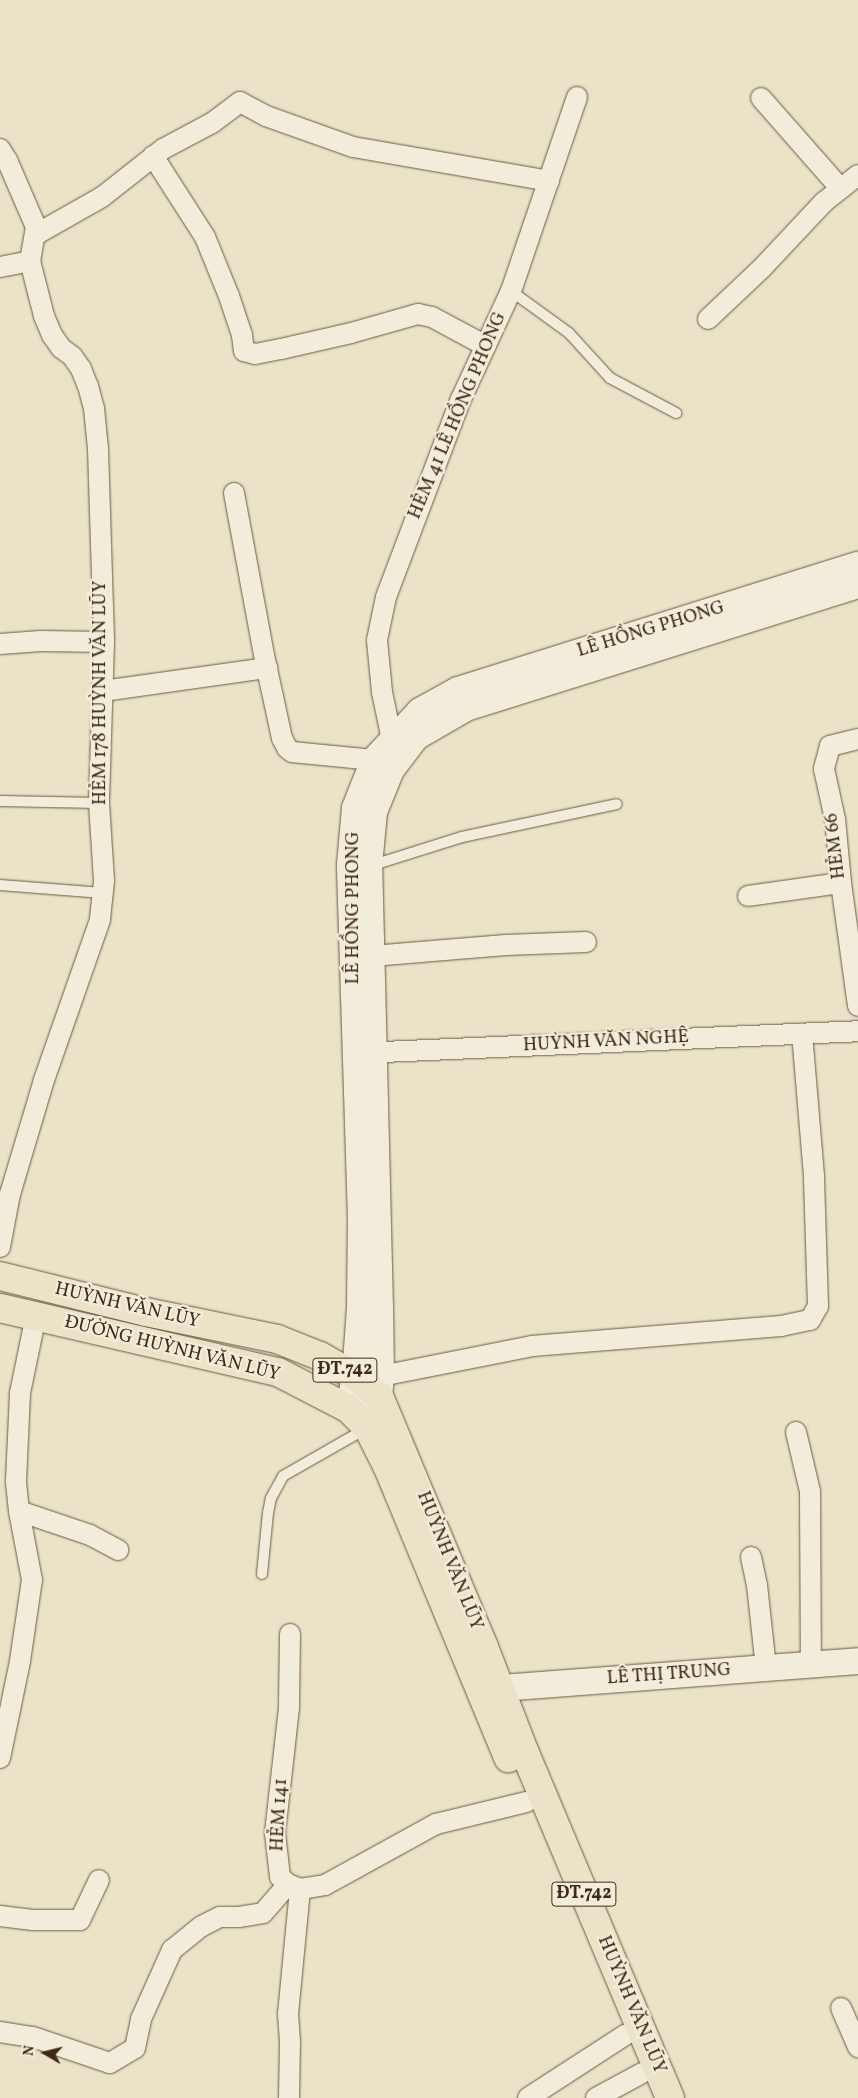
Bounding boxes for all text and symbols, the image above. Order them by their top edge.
street label: HẺM 41 LÊ HỒNG PHONG [404,309,512,523]
street label: HẺM 178 HUỲNH VĂN LŨY [90,580,112,806]
street label: LÊ HỒNG PHONG [574,597,728,663]
street label: HẺM 66 [821,812,851,880]
street label: LÊ HỒNG PHONG [343,831,365,985]
street label: HUỲNH VĂN NGHỆ [522,1026,690,1058]
street label: HUỲNH VĂN LŨY [52,1278,202,1334]
street label: ĐƯỜNG HUỲNH VĂN LŨY [62,1311,282,1387]
road number: ĐT.742 [311,1354,379,1386]
street label: HUỲNH VĂN LŨY [411,1488,487,1634]
street label: LÊ THỊ TRUNG [605,1659,733,1691]
street label: HẺM 141 [267,1778,293,1852]
road number: ĐT.742 [550,1878,618,1910]
street label: HUỲNH VĂN LŨY [591,1932,671,2078]
north arrow [20,2028,70,2078]
text: N [20,2044,40,2057]

